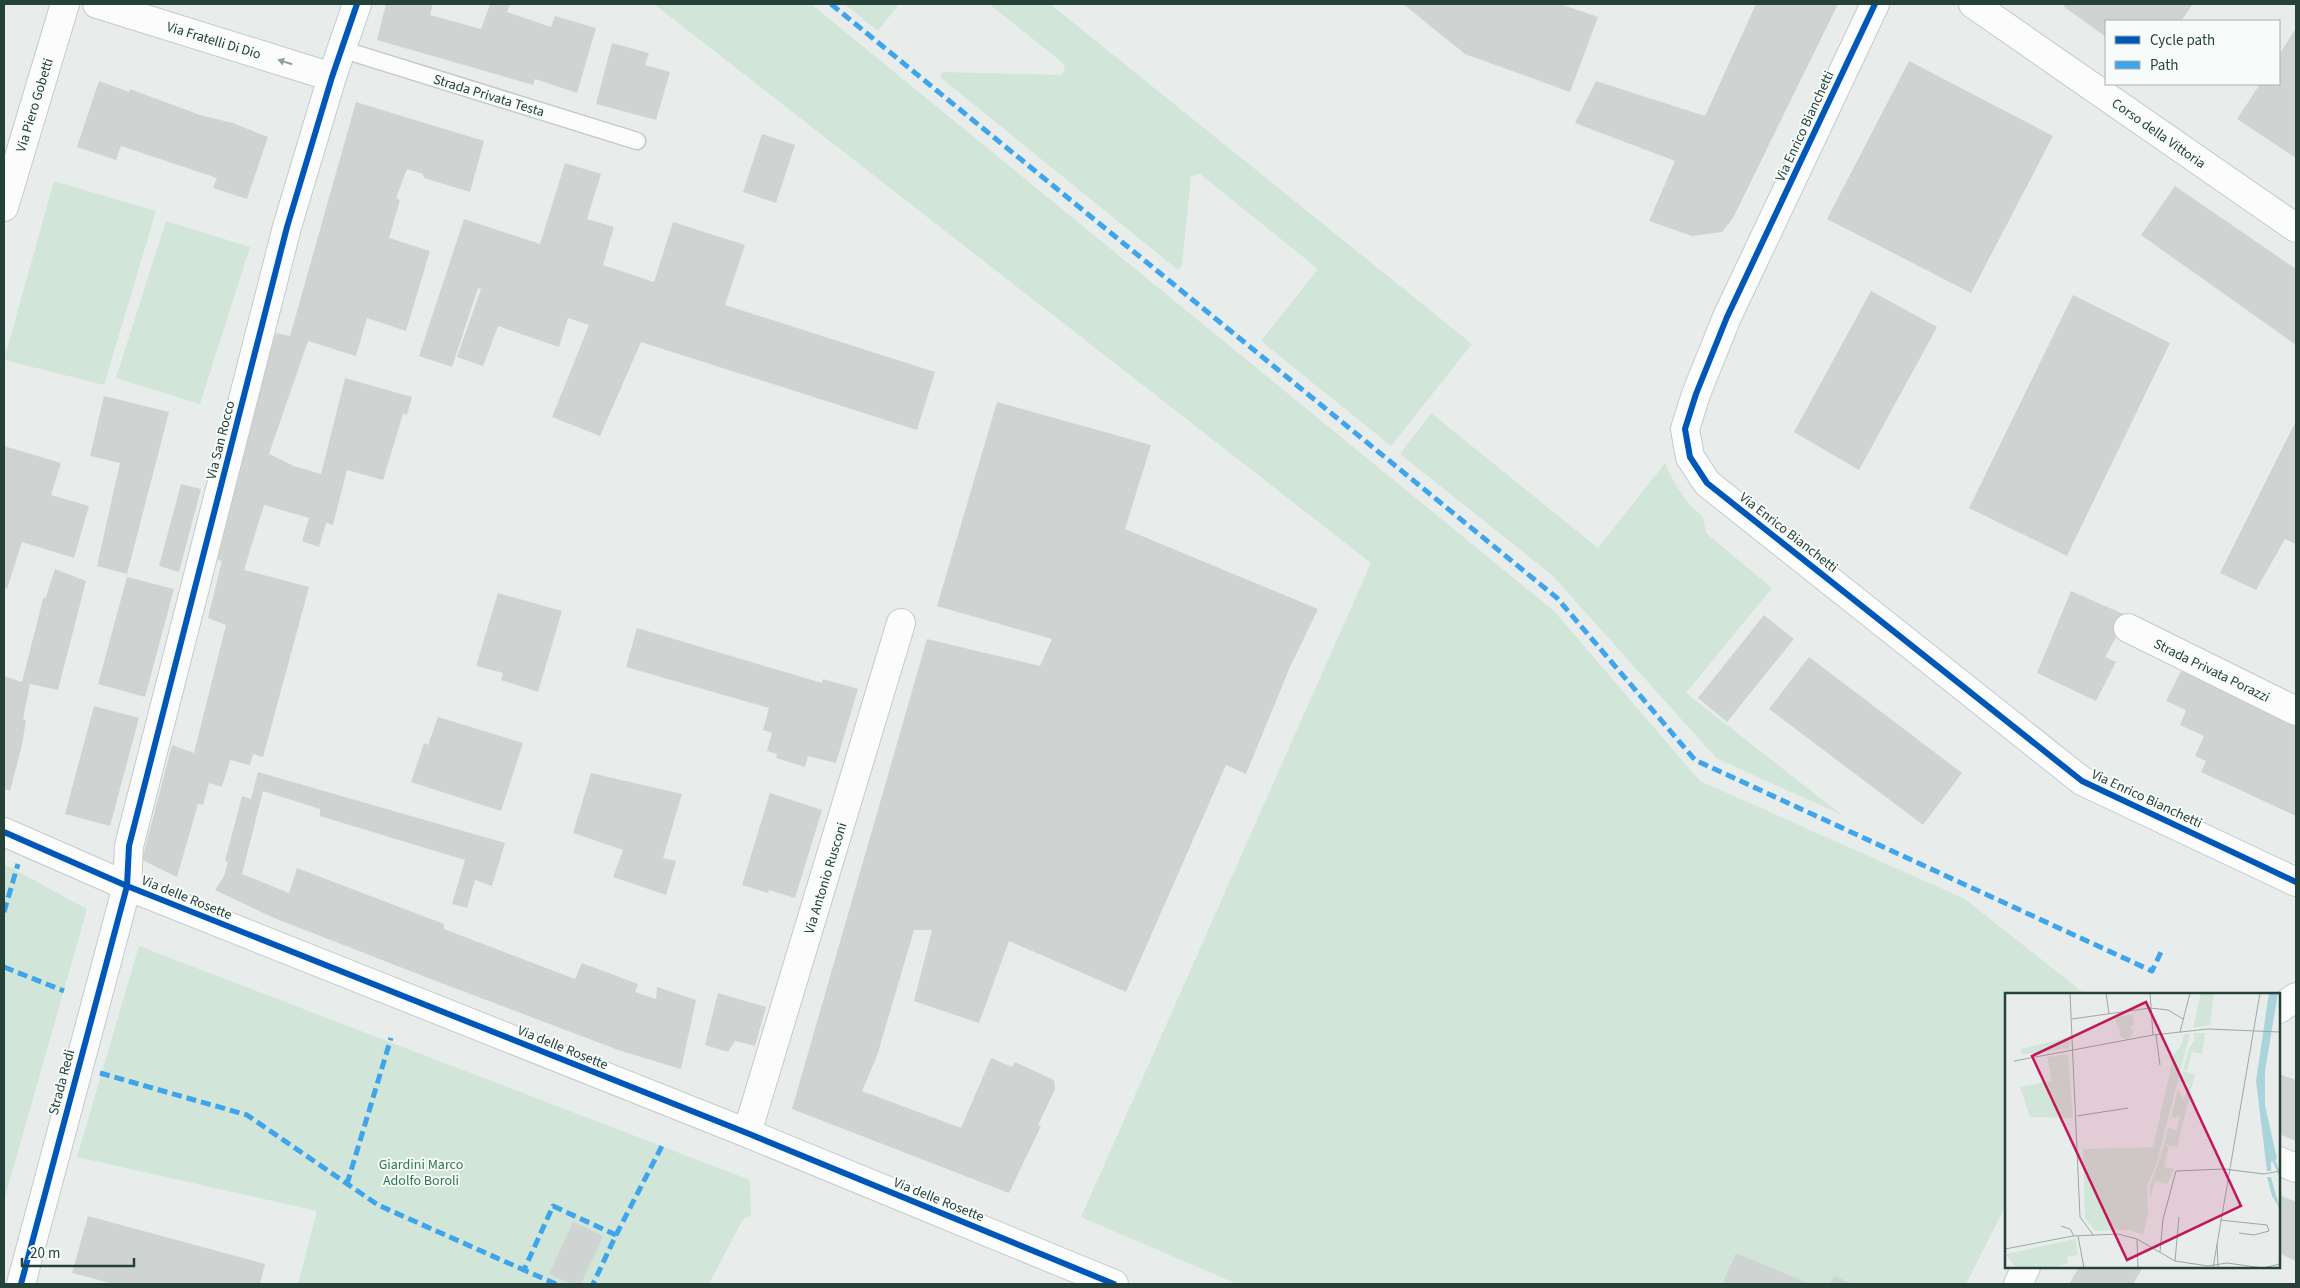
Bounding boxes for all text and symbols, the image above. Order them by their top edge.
street label: Via Fratelli Di Dio [164,17,263,65]
legend [2105,20,2280,85]
text: Cycle path [2150,30,2215,51]
text: Path [2150,55,2178,76]
street label: Via Piero Gobetti [11,56,59,155]
one-way arrow [278,58,293,66]
street label: Via Enrico Bianchetti [1770,68,1839,185]
street label: Strada Privata Testa [431,70,547,122]
street label: Corso della Vittoria [2107,94,2210,174]
street label: Via San Rocco [202,399,240,482]
street label: Via Enrico Bianchetti [1735,488,1842,578]
street label: Strada Privata Porazzi [2150,634,2273,708]
street label: Via Enrico Bianchetti [2088,764,2205,833]
street label: Via Antonio Rusconi [799,820,852,937]
street label: Via delle Rosette [138,871,235,925]
inset map [2005,993,2280,1268]
street label: Via delle Rosette [514,1021,611,1075]
street label: Strada Redi [44,1047,80,1117]
park label: Giardini Marco Adolfo Boroli [379,1155,463,1191]
street label: Via delle Rosette [890,1173,987,1227]
scale bar [22,1236,135,1268]
text: 20 m [30,1243,60,1264]

